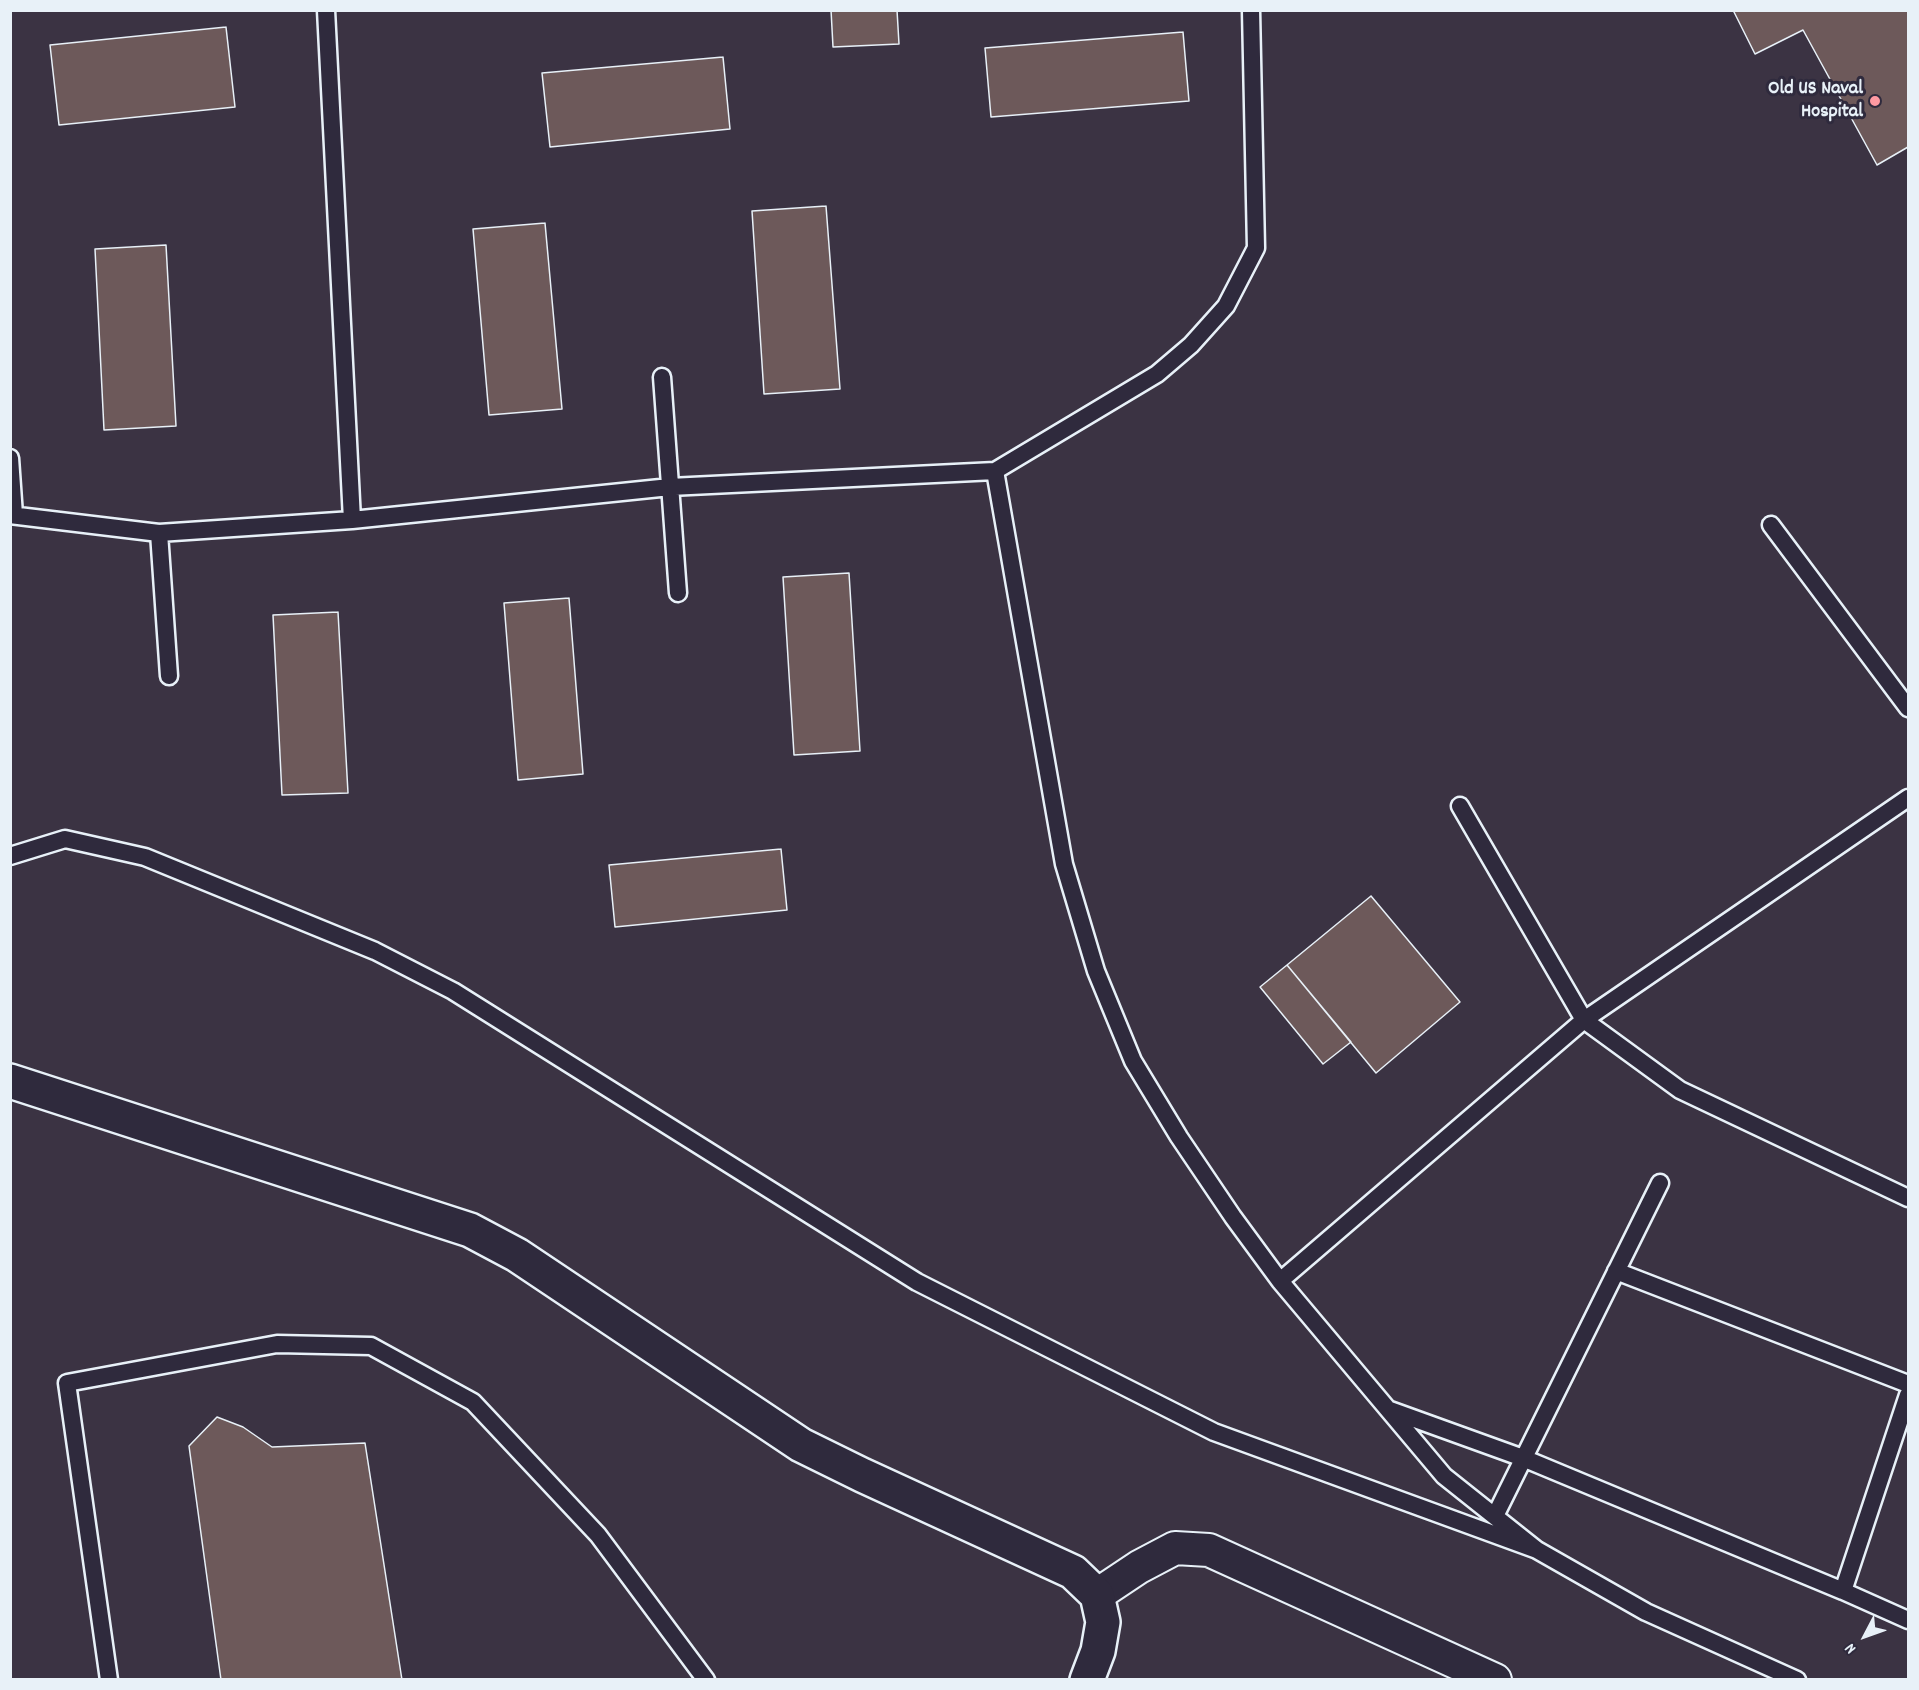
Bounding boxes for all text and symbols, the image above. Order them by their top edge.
place label: Old US Naval Hospital [1768,78,1863,125]
marker: Old US Naval Hospital [1868,94,1882,108]
north arrow [1835,1606,1895,1666]
text: N [1840,1638,1862,1659]

